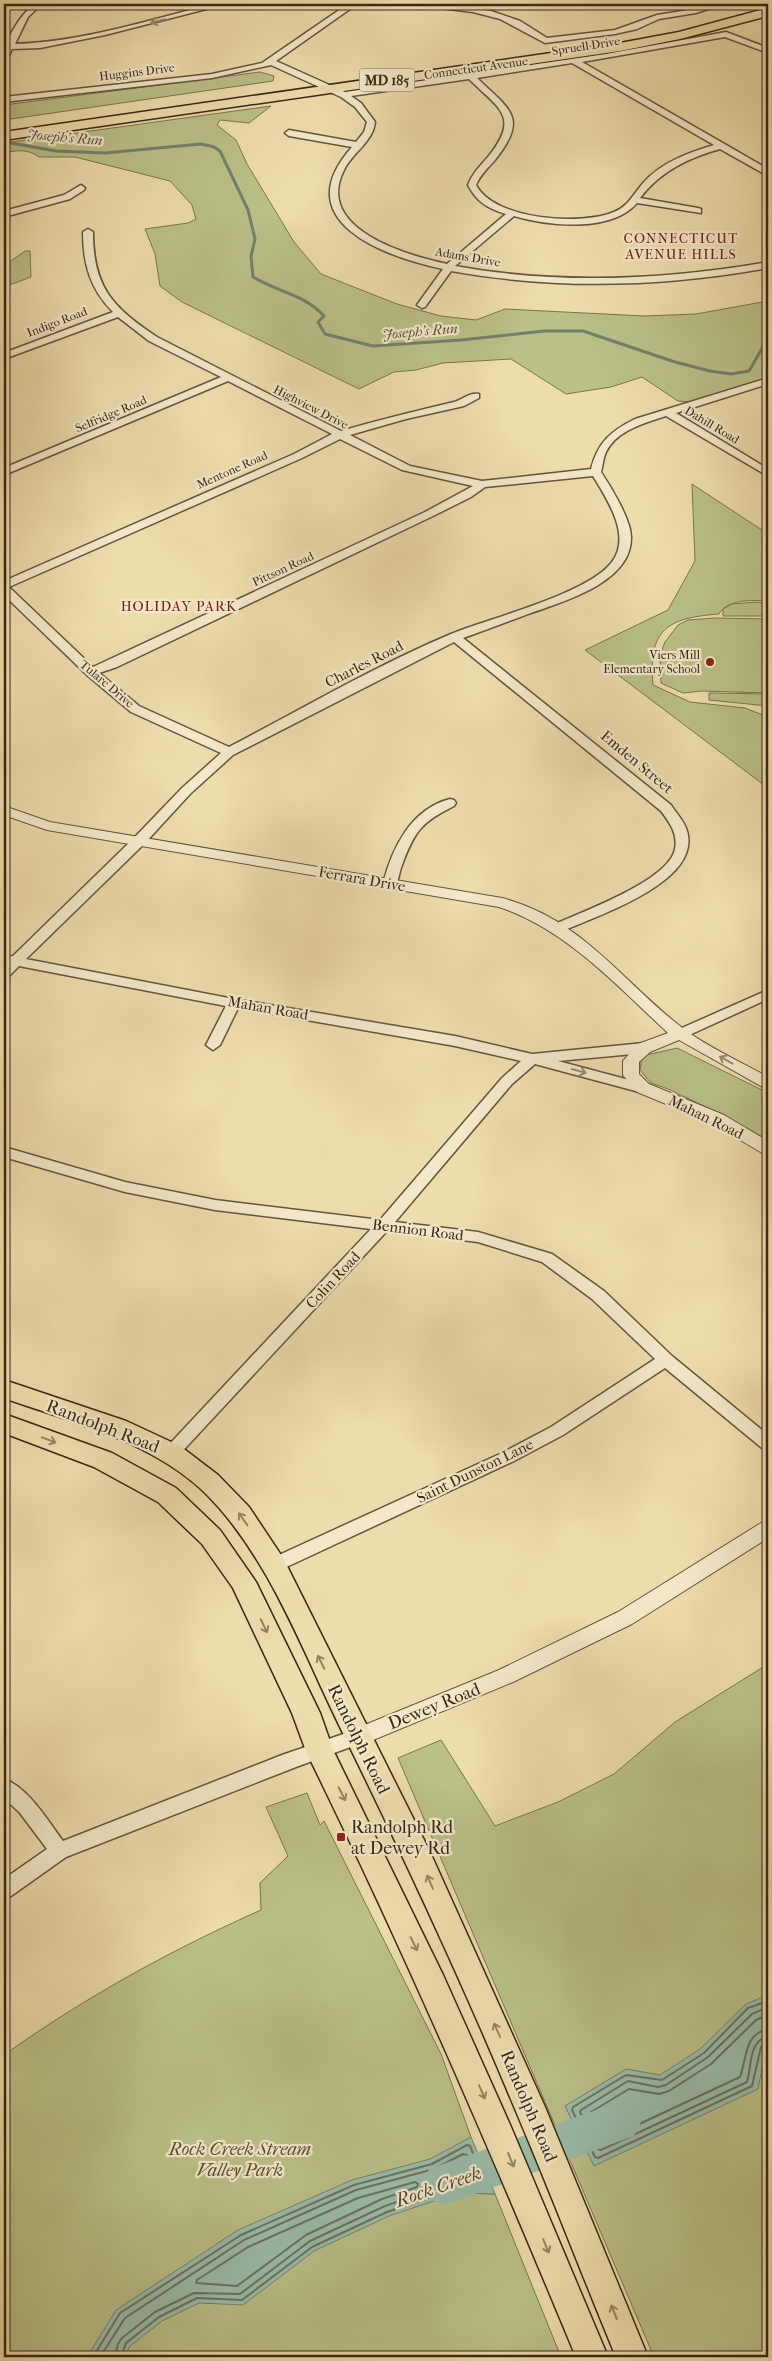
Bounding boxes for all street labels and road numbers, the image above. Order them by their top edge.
street label: Spruell Drive [551,34,621,58]
street label: Connecticut Avenue [423,54,529,82]
street label: Huggins Drive [98,60,176,84]
road number: MD 185 [360,68,414,92]
street label: Adams Drive [433,244,502,270]
street label: Indigo Road [25,304,90,340]
street label: Highview Drive [271,382,351,432]
street label: Selfridge Road [73,393,149,435]
street label: Dahill Road [682,403,742,447]
street label: Mentone Road [194,448,270,492]
street label: Pittson Road [250,549,316,589]
street label: Charles Road [322,636,407,691]
street label: Tulare Drive [77,657,137,711]
street label: Emden Street [597,727,677,798]
street label: Ferrara Drive [317,862,408,896]
street label: Mahan Road [226,992,310,1024]
street label: Mahan Road [665,1091,747,1143]
street label: Bennion Road [371,1215,465,1245]
street label: Colin Road [302,1247,365,1312]
street label: Randolph Road [43,1395,163,1458]
street label: Saint Dunston Lane [414,1435,537,1507]
street label: Dewey Road [385,1678,484,1734]
street label: Randolph Road [323,1681,394,1798]
street label: Randolph Road [496,2047,562,2165]

